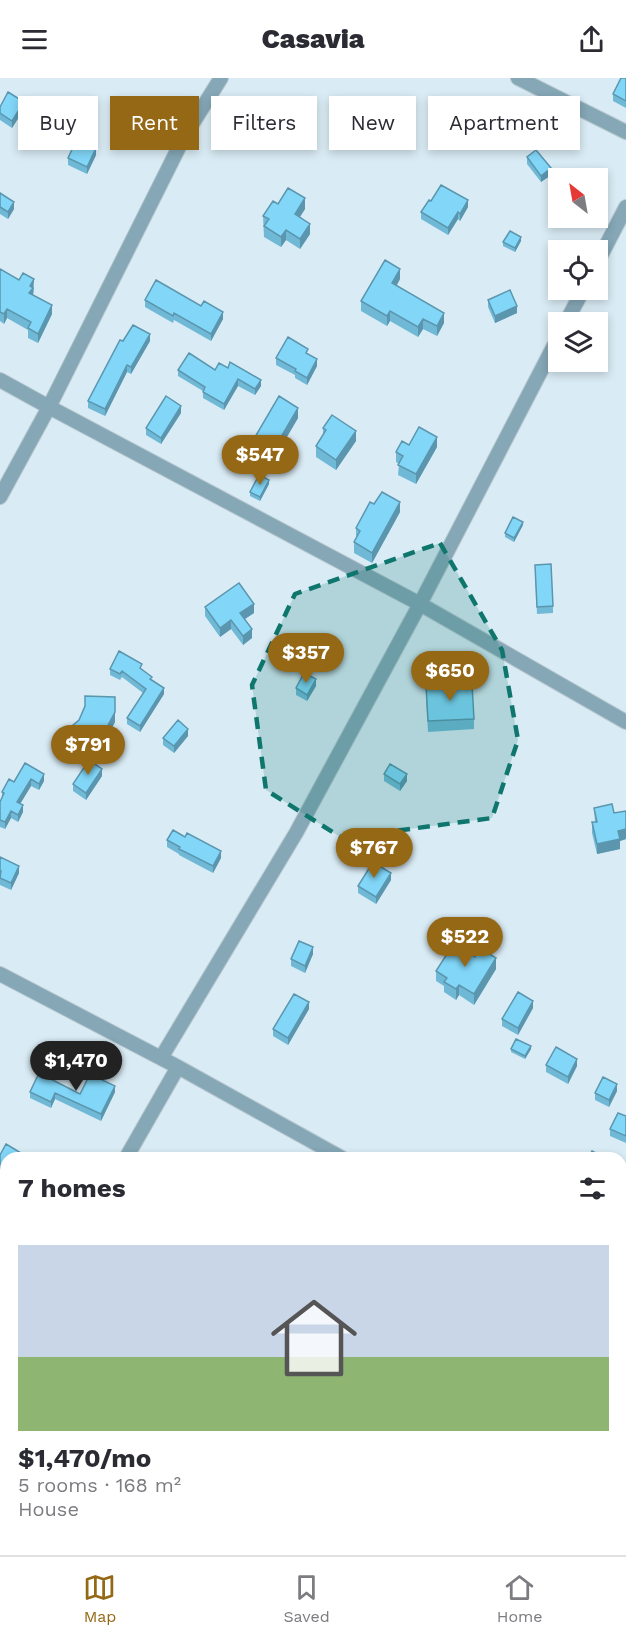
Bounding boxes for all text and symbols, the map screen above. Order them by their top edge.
icon: menu [18,23,51,56]
text: Casavia [261,23,365,55]
icon: share [575,23,608,56]
chip: Buy [18,96,98,150]
chip: Rent [110,96,199,150]
chip: Filters [211,96,317,150]
chip: New [329,96,416,150]
chip: Apartment [428,96,580,150]
north arrow [548,168,608,228]
map controls [548,168,608,372]
button: locate [548,240,608,300]
button: layers [548,312,608,372]
pin: $547 [224,435,296,486]
text: $547 [236,442,284,466]
pin: $357 [270,633,342,684]
text: $357 [282,640,330,664]
pin: $650 [414,651,486,702]
text: $650 [425,658,475,682]
pin: $791 [52,725,124,776]
text: $791 [65,732,111,756]
pin: $767 [338,828,410,879]
text: $767 [350,835,398,859]
pin: $522 [429,917,501,968]
text: $522 [441,924,489,948]
pin: $1,470 [27,1041,125,1092]
text: $1,470 [44,1048,108,1072]
icon: filters [576,1172,609,1205]
text: 7 homes [18,1173,126,1203]
icon: home [260,1284,368,1392]
text: $1,470/mo [18,1443,151,1473]
text: 5 rooms · 168 m² [18,1473,181,1497]
text: House [18,1497,79,1521]
tab: Map [83,1571,116,1626]
tab: Saved [283,1571,330,1626]
tab: Home [497,1571,543,1626]

